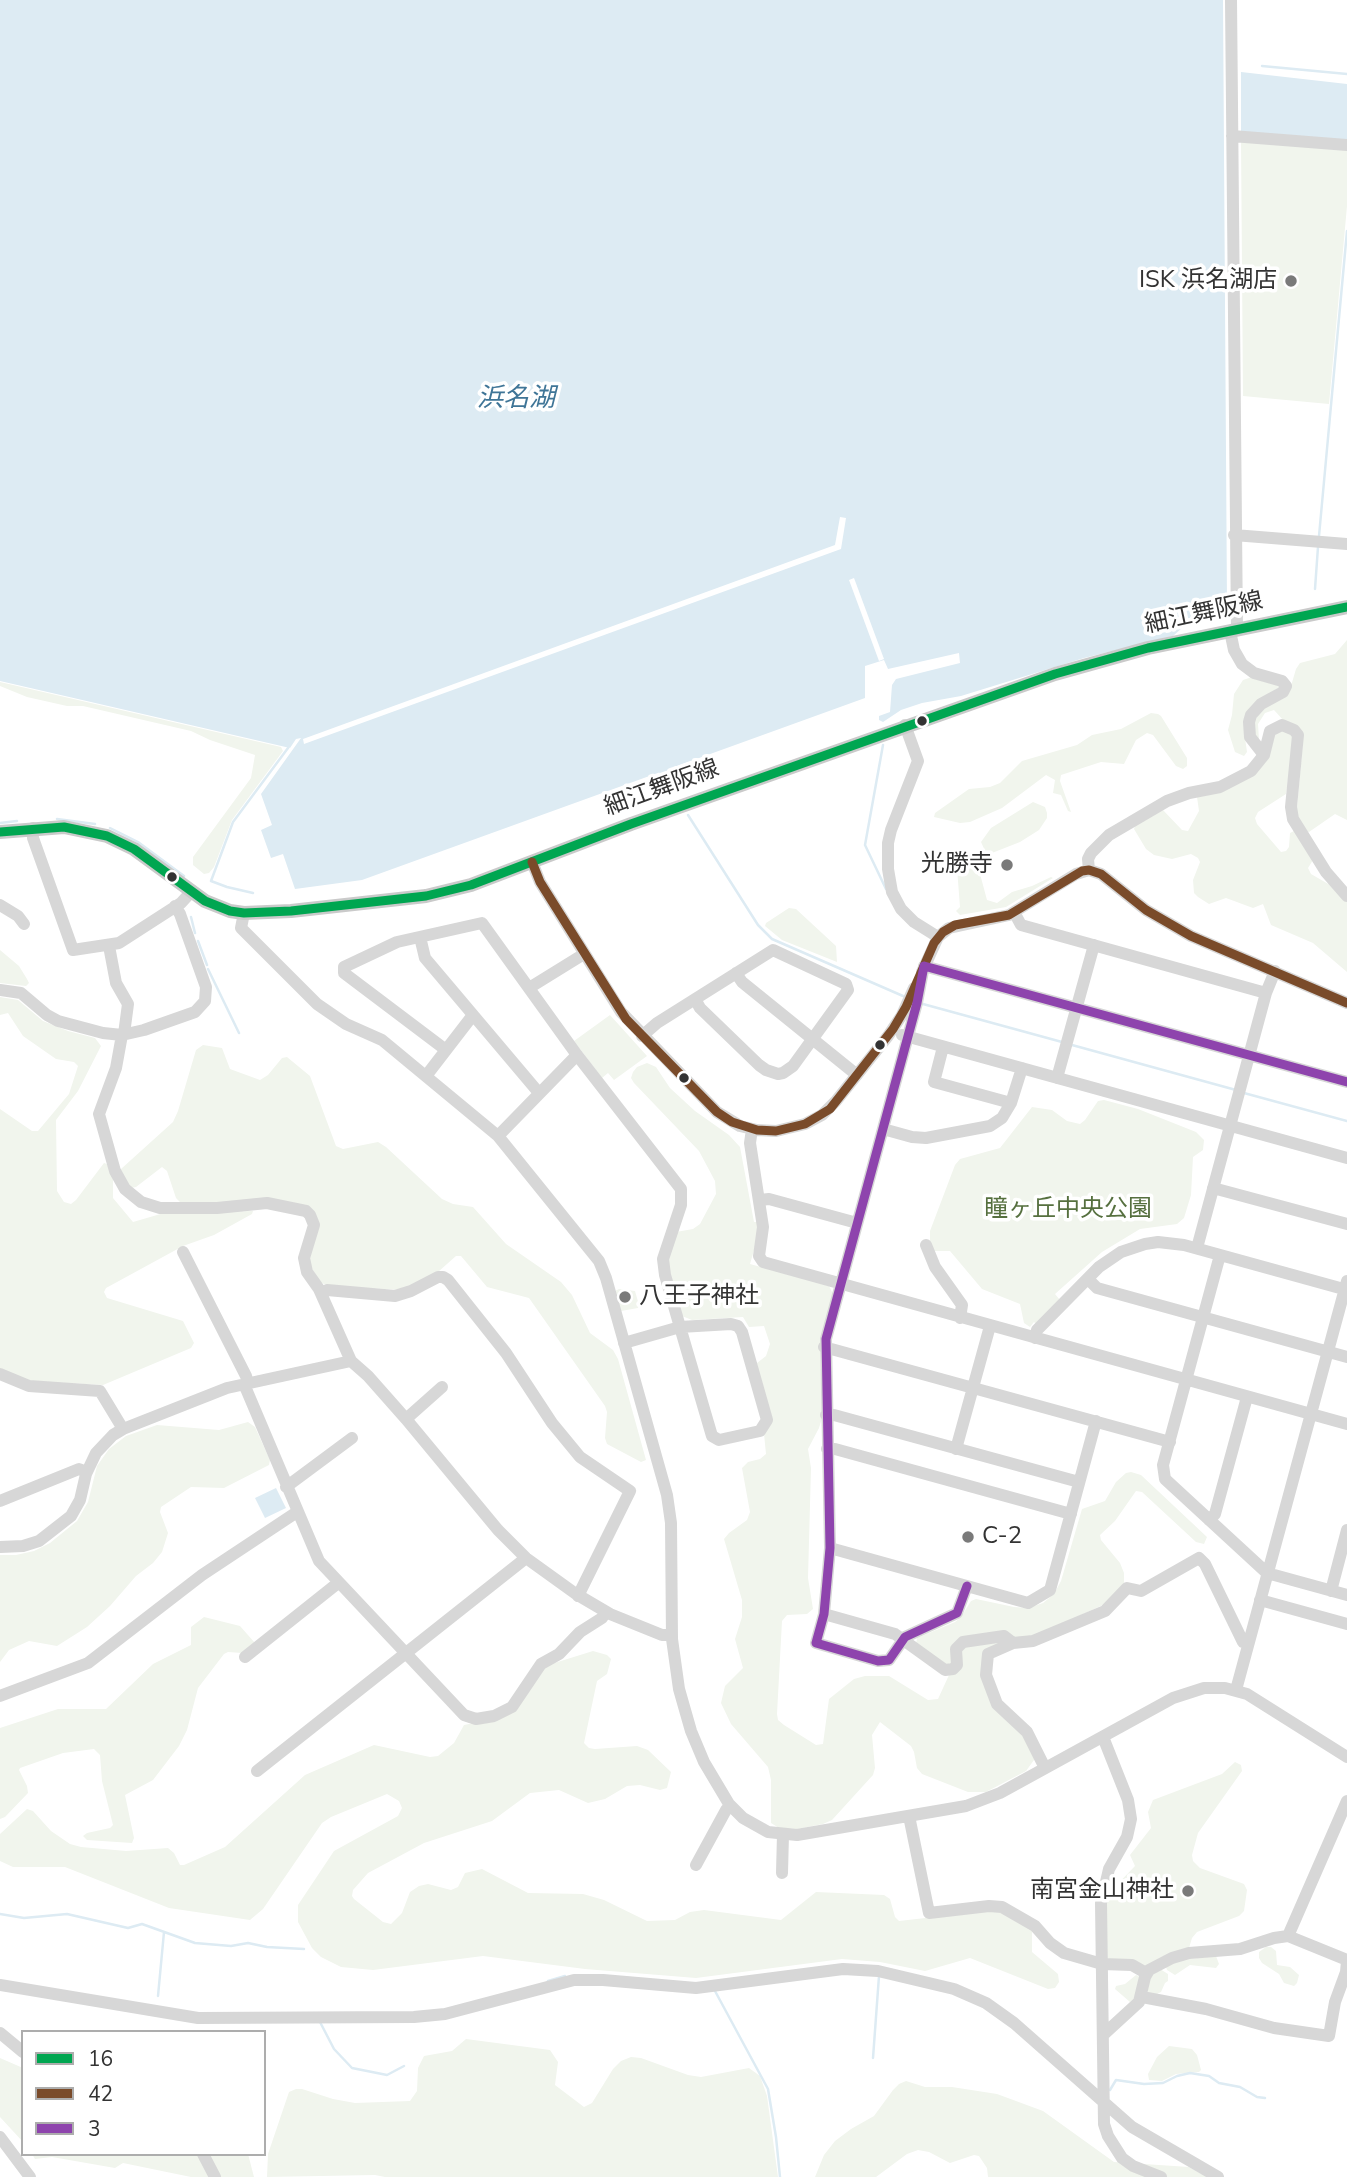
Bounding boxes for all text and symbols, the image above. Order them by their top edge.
place label: ISK 浜名湖店 [1139,267,1277,295]
marker: ISK 浜名湖店 [1283,273,1299,289]
water label: 浜名湖 [477,384,555,416]
street label: 細江舞阪線 [1142,587,1266,641]
unlabelled marker [915,714,929,728]
street label: 細江舞阪線 [601,755,723,823]
place label: 光勝寺 [921,851,993,879]
marker: 光勝寺 [999,857,1015,873]
unlabelled marker [165,870,179,884]
unlabelled marker [873,1038,887,1052]
unlabelled marker [677,1071,691,1085]
park label: 瞳ヶ丘中央公園 [984,1196,1152,1224]
place label: 八王子神社 [639,1283,759,1311]
marker: 八王子神社 [617,1289,633,1305]
place label: C-2 [982,1523,1022,1551]
marker: C-2 [960,1529,976,1545]
place label: 南宮金山神社 [1030,1877,1174,1905]
marker: 南宮金山神社 [1180,1883,1196,1899]
legend [21,2030,266,2156]
text: 16 [88,2045,113,2073]
text: 42 [88,2080,113,2108]
text: 3 [88,2115,101,2143]

